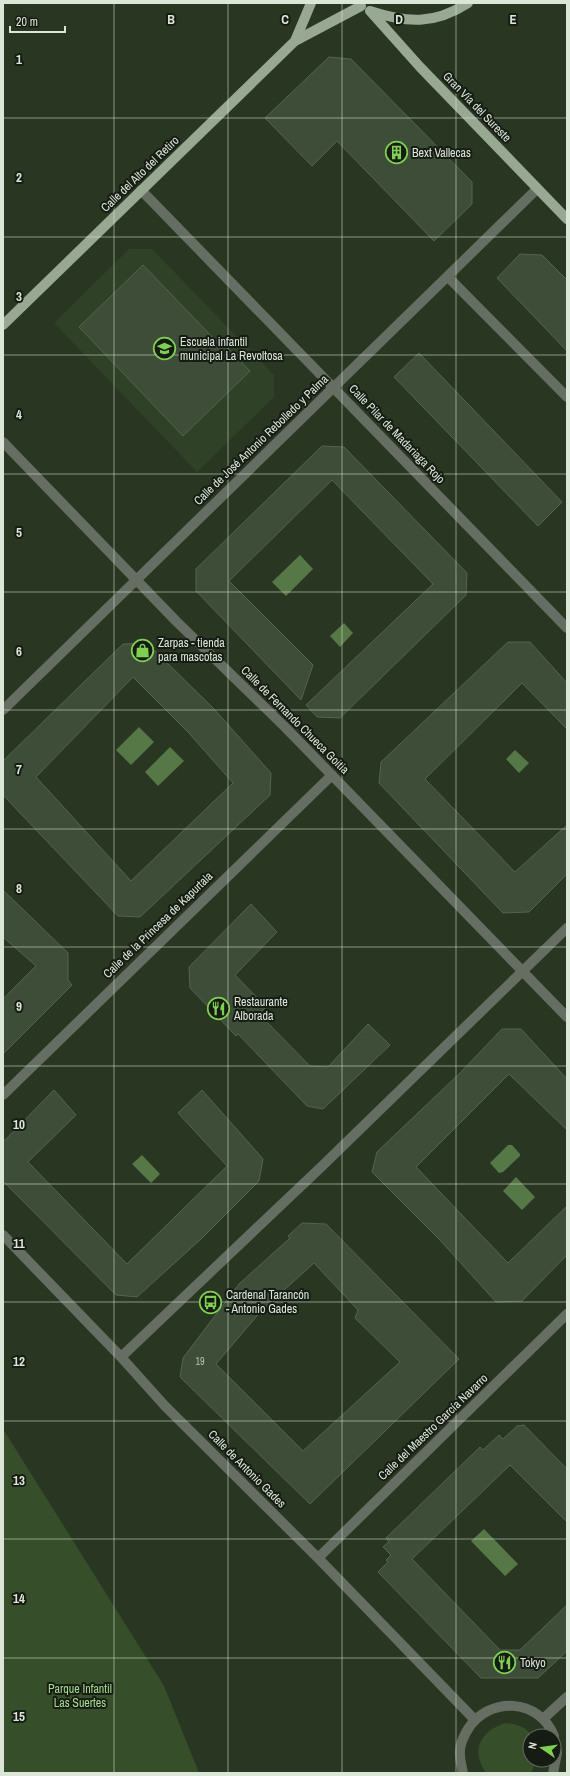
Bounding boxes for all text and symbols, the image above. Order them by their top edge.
scale bar [10,8,65,34]
text: B [167,11,175,28]
text: C [281,11,289,28]
text: D [395,11,403,28]
text: E [509,11,517,28]
text: 20 m [16,14,38,30]
text: 1 [16,51,22,68]
street label: Gran Vía del Sureste [439,68,515,146]
street label: Calle del Alto del Retiro [97,133,183,215]
building icon: Bext Vallecas [384,140,410,166]
place label: Bext Vallecas [412,145,471,161]
text: 2 [16,169,22,186]
text: 3 [16,288,22,305]
place label: Escuela infantil municipal La Revoltosa [180,334,283,364]
school or university icon: Escuela infantil municipal La Revoltosa [151,336,177,362]
street label: Calle de José Antonio Rebolledo y Palma [190,371,332,509]
street label: Calle Pilar de Madariaga Rojo [345,381,449,487]
text: 4 [16,406,22,423]
text: 5 [16,524,22,541]
place label: Zarpas - tienda para mascotas [158,635,225,665]
shop icon: Zarpas - tienda para mascotas [130,637,156,663]
text: 6 [16,643,22,660]
street label: Calle de Fernando Chueca Goitia [237,662,353,778]
text: 7 [16,761,22,778]
street label: Calle de la Princesa de Kapurtala [100,868,217,982]
text: 8 [16,880,22,897]
place label: Restaurante Alborada [233,994,288,1024]
restaurant icon: Restaurante Alborada [206,996,232,1022]
text: 9 [16,998,22,1015]
text: 10 [13,1116,25,1133]
text: 11 [13,1235,25,1252]
place label: Cardenal Tarancón - Antonio Gades [226,1287,309,1317]
bus stop icon: Cardenal Tarancón - Antonio Gades [197,1289,223,1315]
text: 12 [13,1353,25,1370]
house number: 19 [195,1355,205,1368]
street label: Calle del Maestro García Navarro [375,1370,491,1484]
street label: Calle de Antonio Gades [205,1427,289,1511]
text: 13 [13,1472,25,1489]
text: 14 [13,1590,25,1607]
restaurant icon: Tokyo [492,1650,518,1676]
place label: Tokyo [520,1655,546,1671]
park label: Parque Infantil Las Suertes [48,1681,112,1711]
text: 15 [13,1708,25,1725]
north arrow [522,1728,562,1768]
text: N [525,1741,540,1750]

